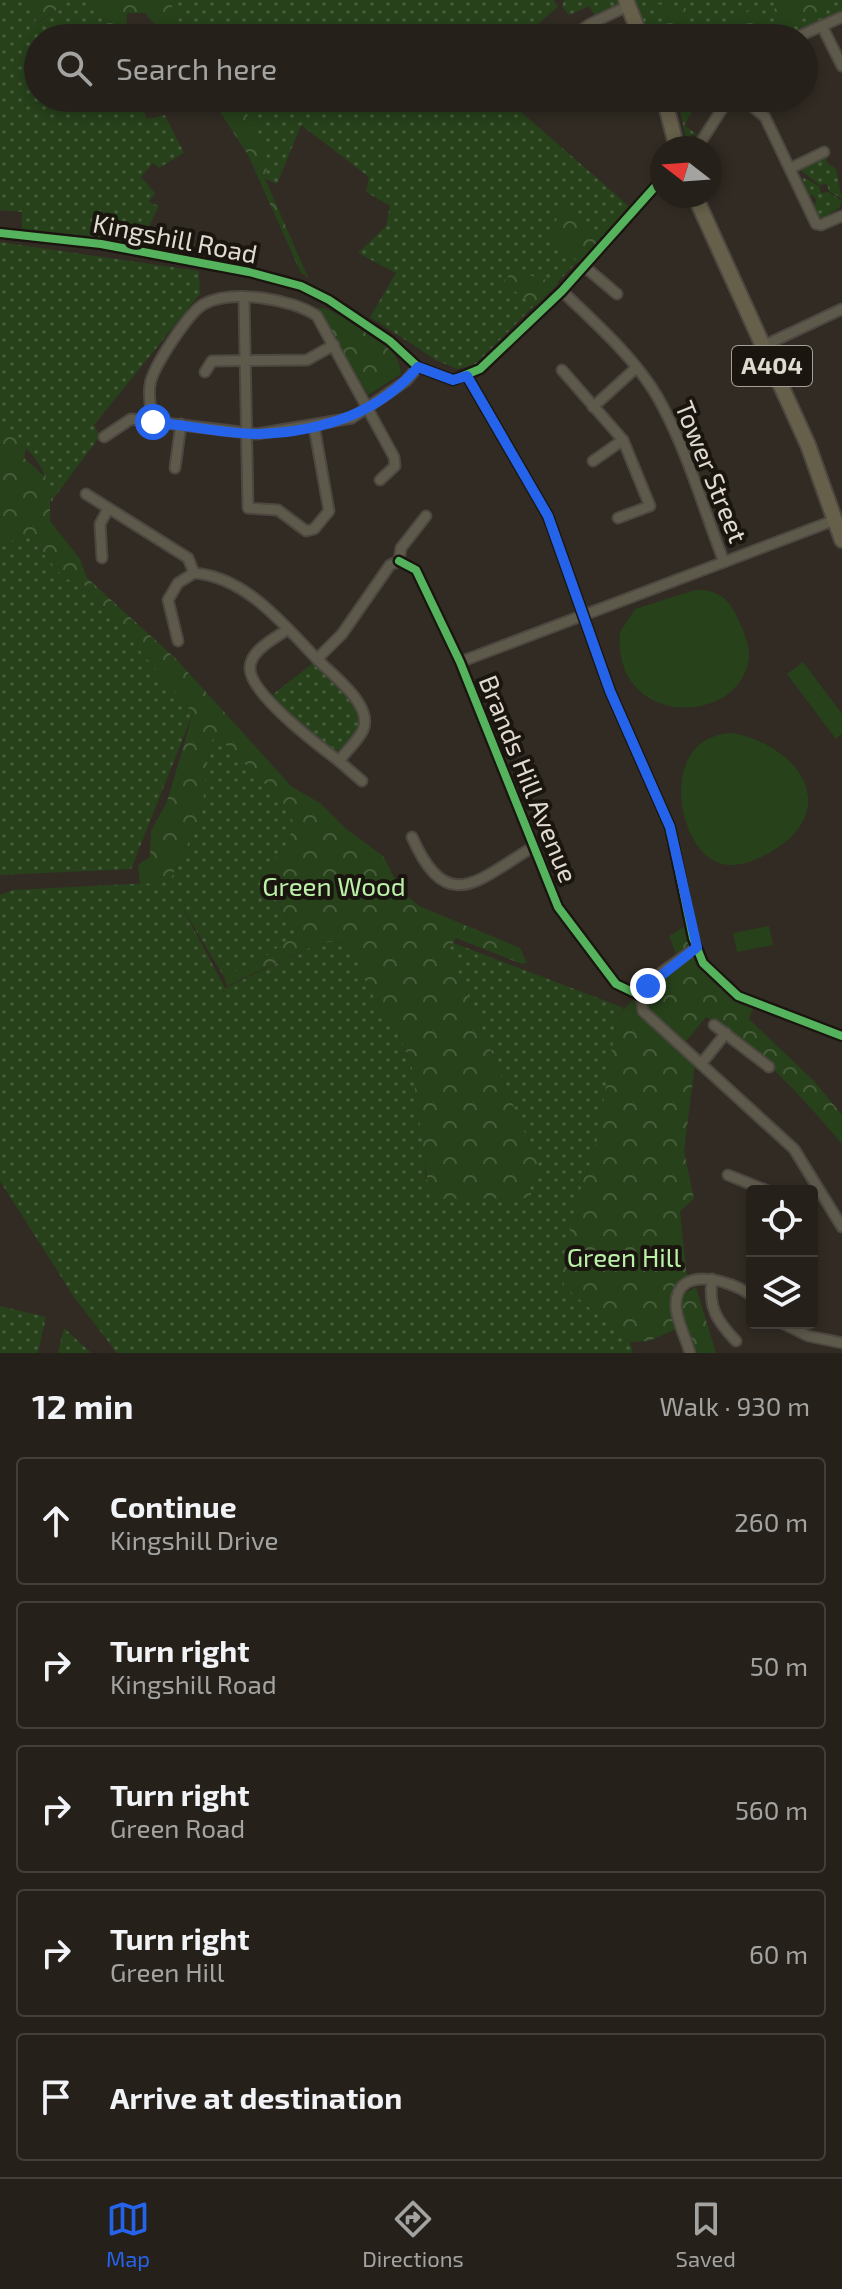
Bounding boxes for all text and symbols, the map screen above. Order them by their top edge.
search box [24,24,818,112]
icon: search [52,46,96,90]
text: Search here [116,50,277,86]
north arrow [650,136,722,208]
street label: Kingshill Road [91,206,260,269]
road number: A404 [732,346,812,386]
street label: Tower Street [670,396,755,547]
route start [135,404,171,440]
street label: Brands Hill Avenue [474,670,585,887]
park label: Green Wood [262,870,406,901]
route end [630,968,666,1004]
map controls [746,1185,818,1329]
button: locate [746,1185,818,1257]
park label: Green Hill [567,1241,682,1272]
button: layers [746,1257,818,1329]
text: 12 min [32,1385,134,1426]
text: Walk · 930 m [659,1390,810,1421]
text: Continue [110,1488,237,1524]
icon: ahead [34,1499,78,1543]
text: 260 m [734,1506,808,1537]
text: Kingshill Drive [110,1524,279,1555]
text: Turn right [110,1632,250,1668]
icon: right [34,1643,78,1687]
text: 50 m [750,1650,808,1681]
text: Kingshill Road [110,1668,277,1699]
text: Turn right [110,1776,250,1812]
icon: right [34,1787,78,1831]
text: 560 m [735,1794,808,1825]
text: Green Road [110,1812,245,1843]
text: Turn right [110,1920,250,1956]
icon: right [34,1931,78,1975]
text: 60 m [749,1938,808,1969]
text: Green Hill [110,1956,225,1987]
icon: arrive [34,2075,78,2119]
text: Arrive at destination [110,2079,402,2115]
tab: Map [106,2197,150,2271]
tab: Directions [362,2197,464,2271]
tab: Saved [676,2197,736,2271]

